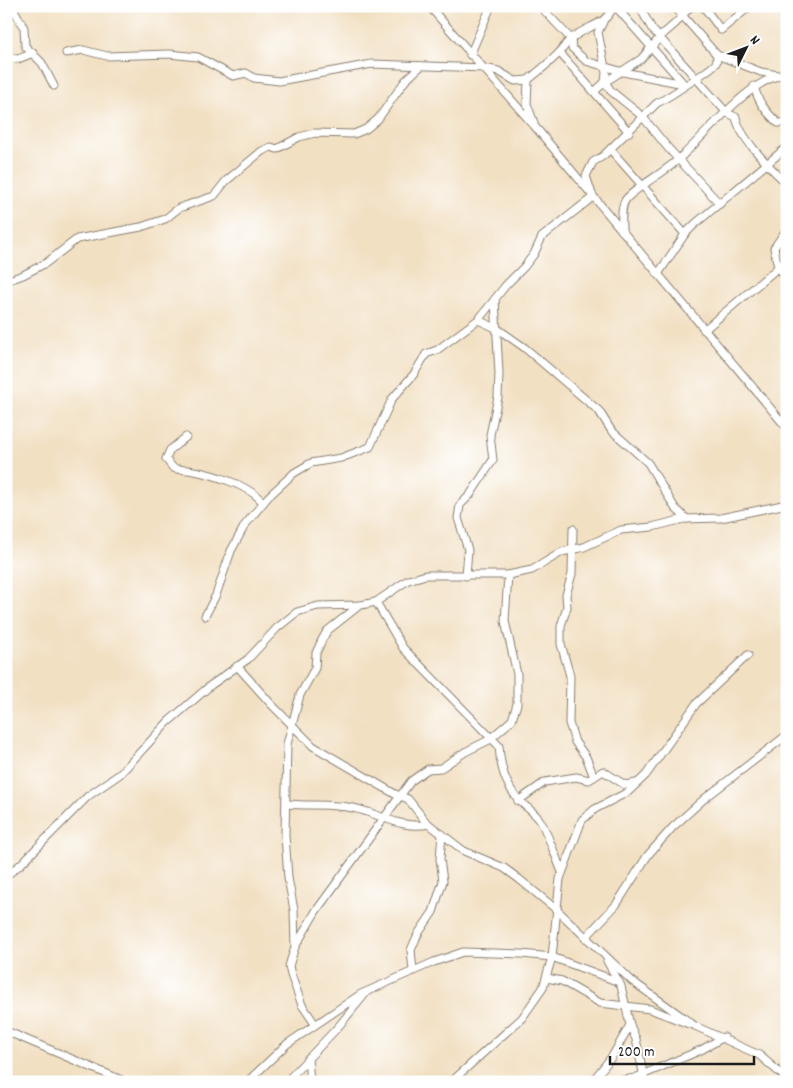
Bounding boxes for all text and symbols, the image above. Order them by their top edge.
north arrow [720,22,770,72]
text: N [744,31,764,50]
scale bar [610,1033,754,1065]
text: 200 m [618,1042,655,1064]

